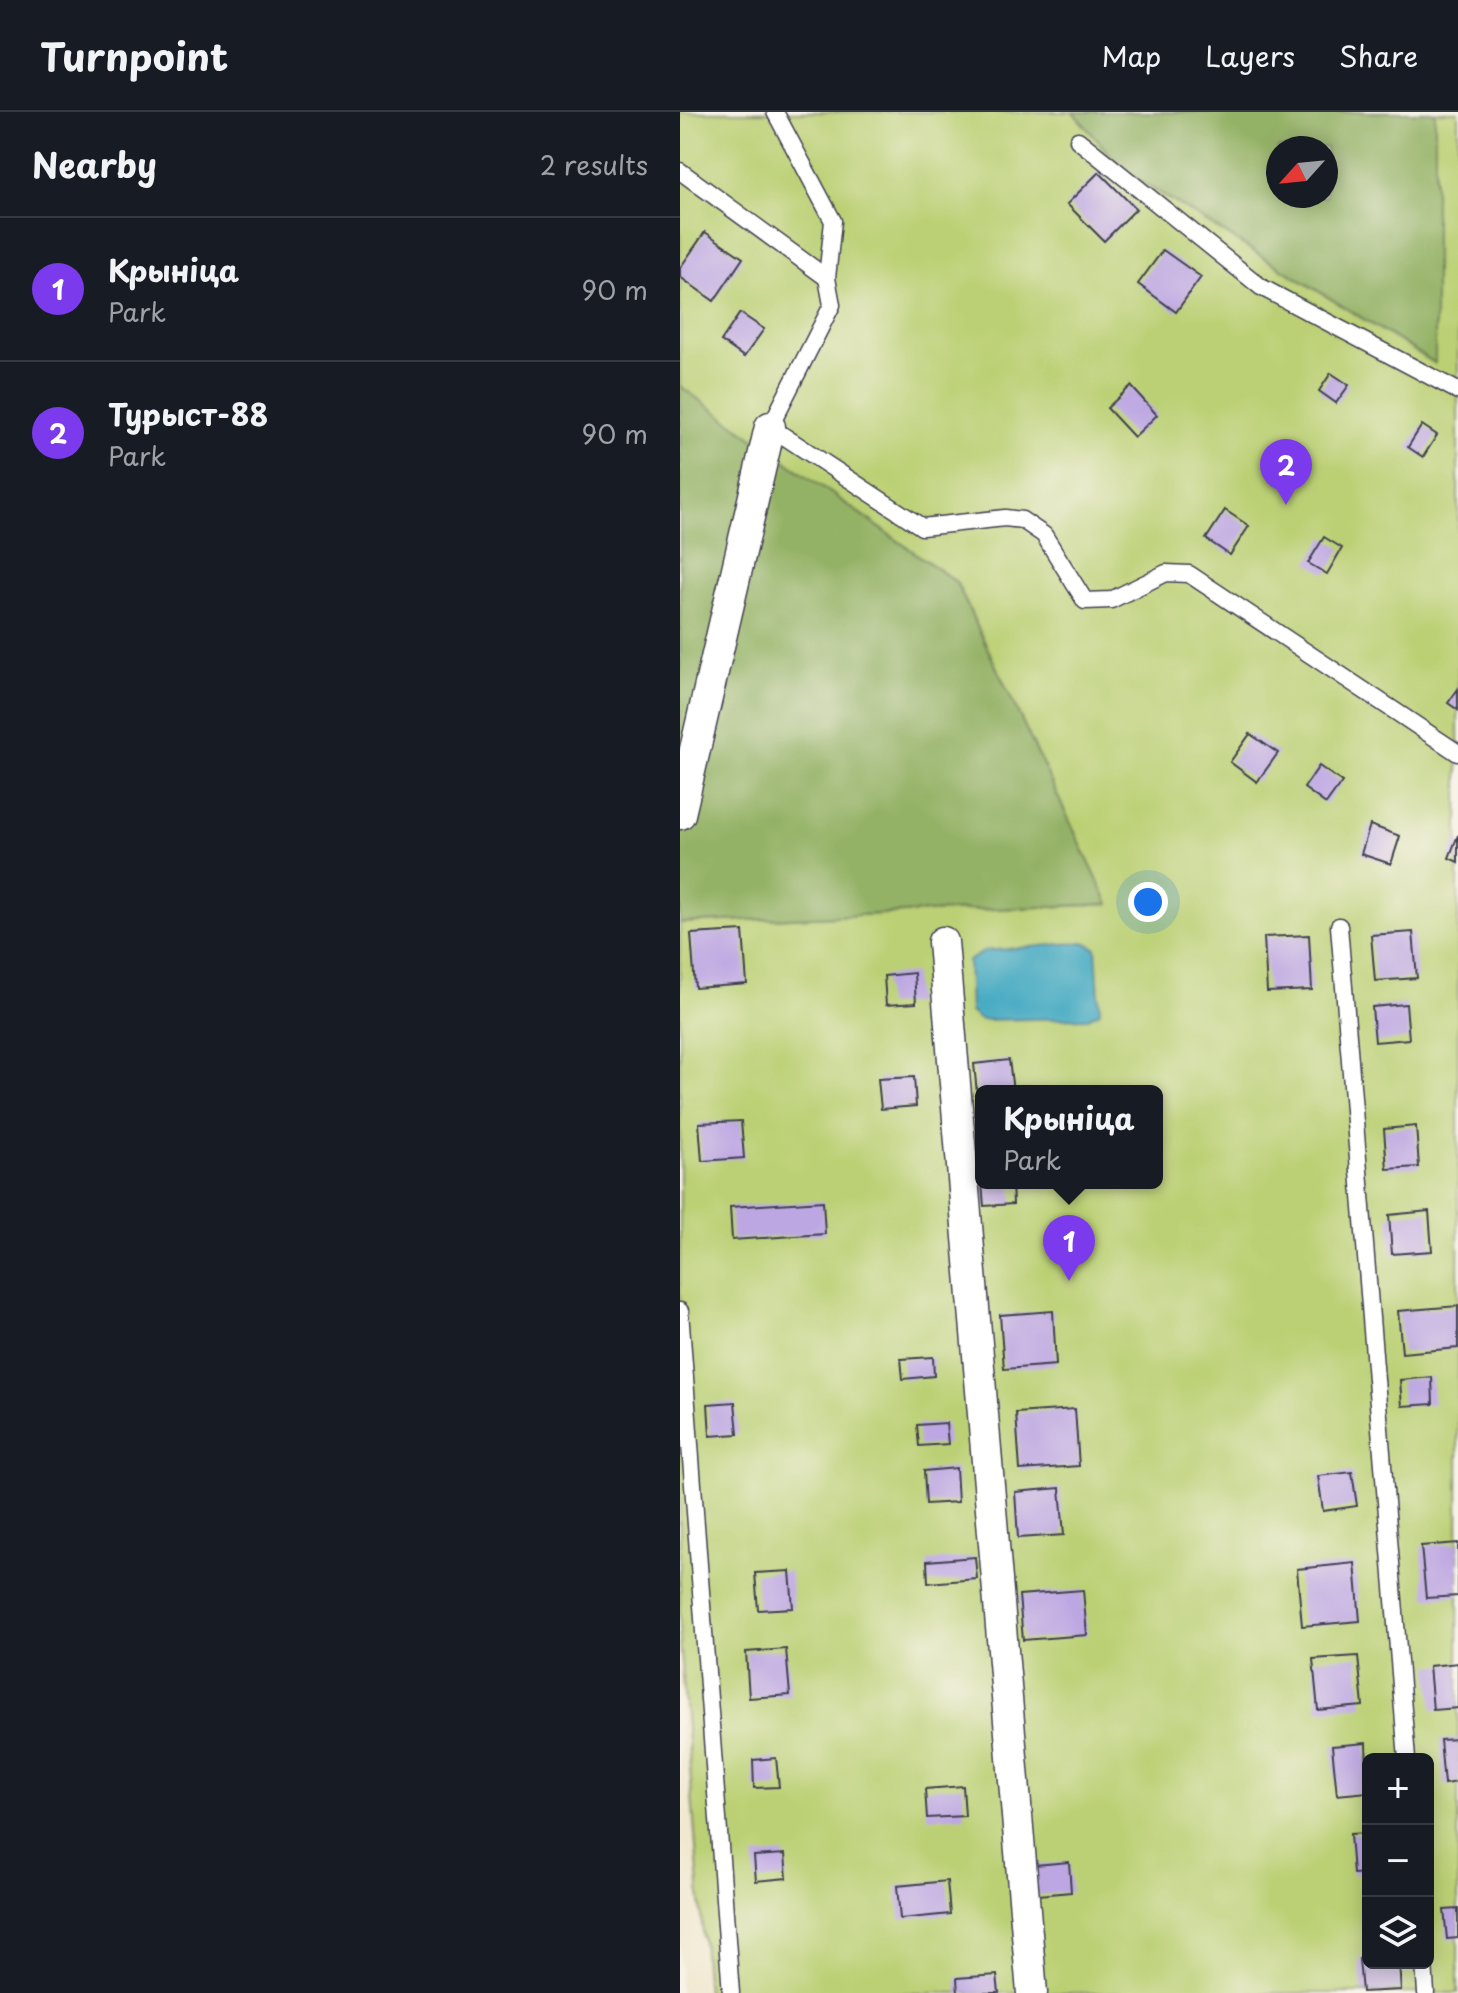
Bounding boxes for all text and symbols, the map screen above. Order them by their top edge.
text: Turnpoint [40,27,228,84]
text: Map [1101,34,1161,77]
text: Layers [1205,34,1295,77]
text: Share [1339,34,1418,77]
north arrow [1266,136,1338,208]
text: Nearby [32,138,157,190]
text: 2 results [540,145,648,184]
text: Крыніца [108,247,239,292]
text: 1 [52,270,64,309]
text: 90 m [581,270,648,309]
text: Park [108,292,166,331]
text: Турыст-88 [108,391,268,436]
text: 2 [49,414,67,453]
text: 90 m [581,414,648,453]
text: Park [108,436,166,475]
pin: 2 [1260,439,1312,505]
your location [1128,882,1168,922]
popup [975,1085,1163,1189]
text: Крыніца [1003,1095,1135,1140]
text: Park [1003,1140,1061,1179]
pin: 1 [1043,1215,1095,1281]
map controls [1362,1753,1434,1969]
button: + [1362,1753,1434,1825]
button: − [1362,1825,1434,1897]
button: layers [1362,1897,1434,1969]

